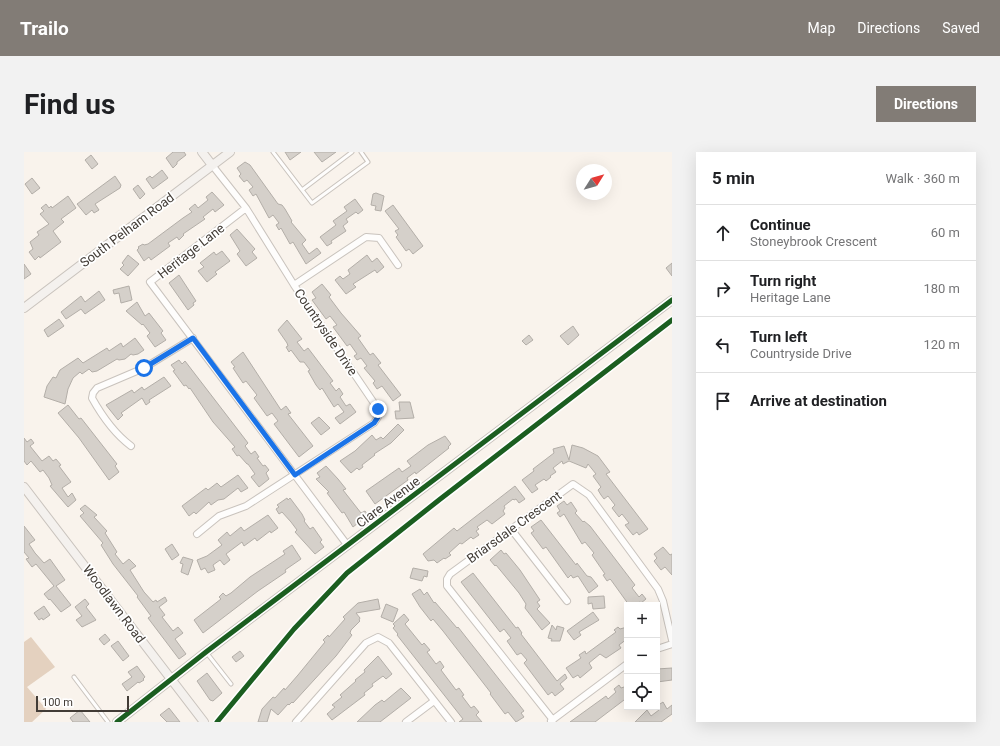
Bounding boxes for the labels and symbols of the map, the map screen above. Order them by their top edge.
north arrow [576,164,612,200]
street label: South Pelham Road [77,190,177,270]
street label: Heritage Lane [155,220,227,282]
street label: Countryside Drive [291,286,361,378]
route start [135,359,153,377]
route end [369,400,387,418]
street label: Clare Avenue [353,473,423,531]
street label: Briarsdale Crescent [464,488,564,566]
street label: Woodlawn Road [80,562,148,646]
scale bar [36,694,129,713]

